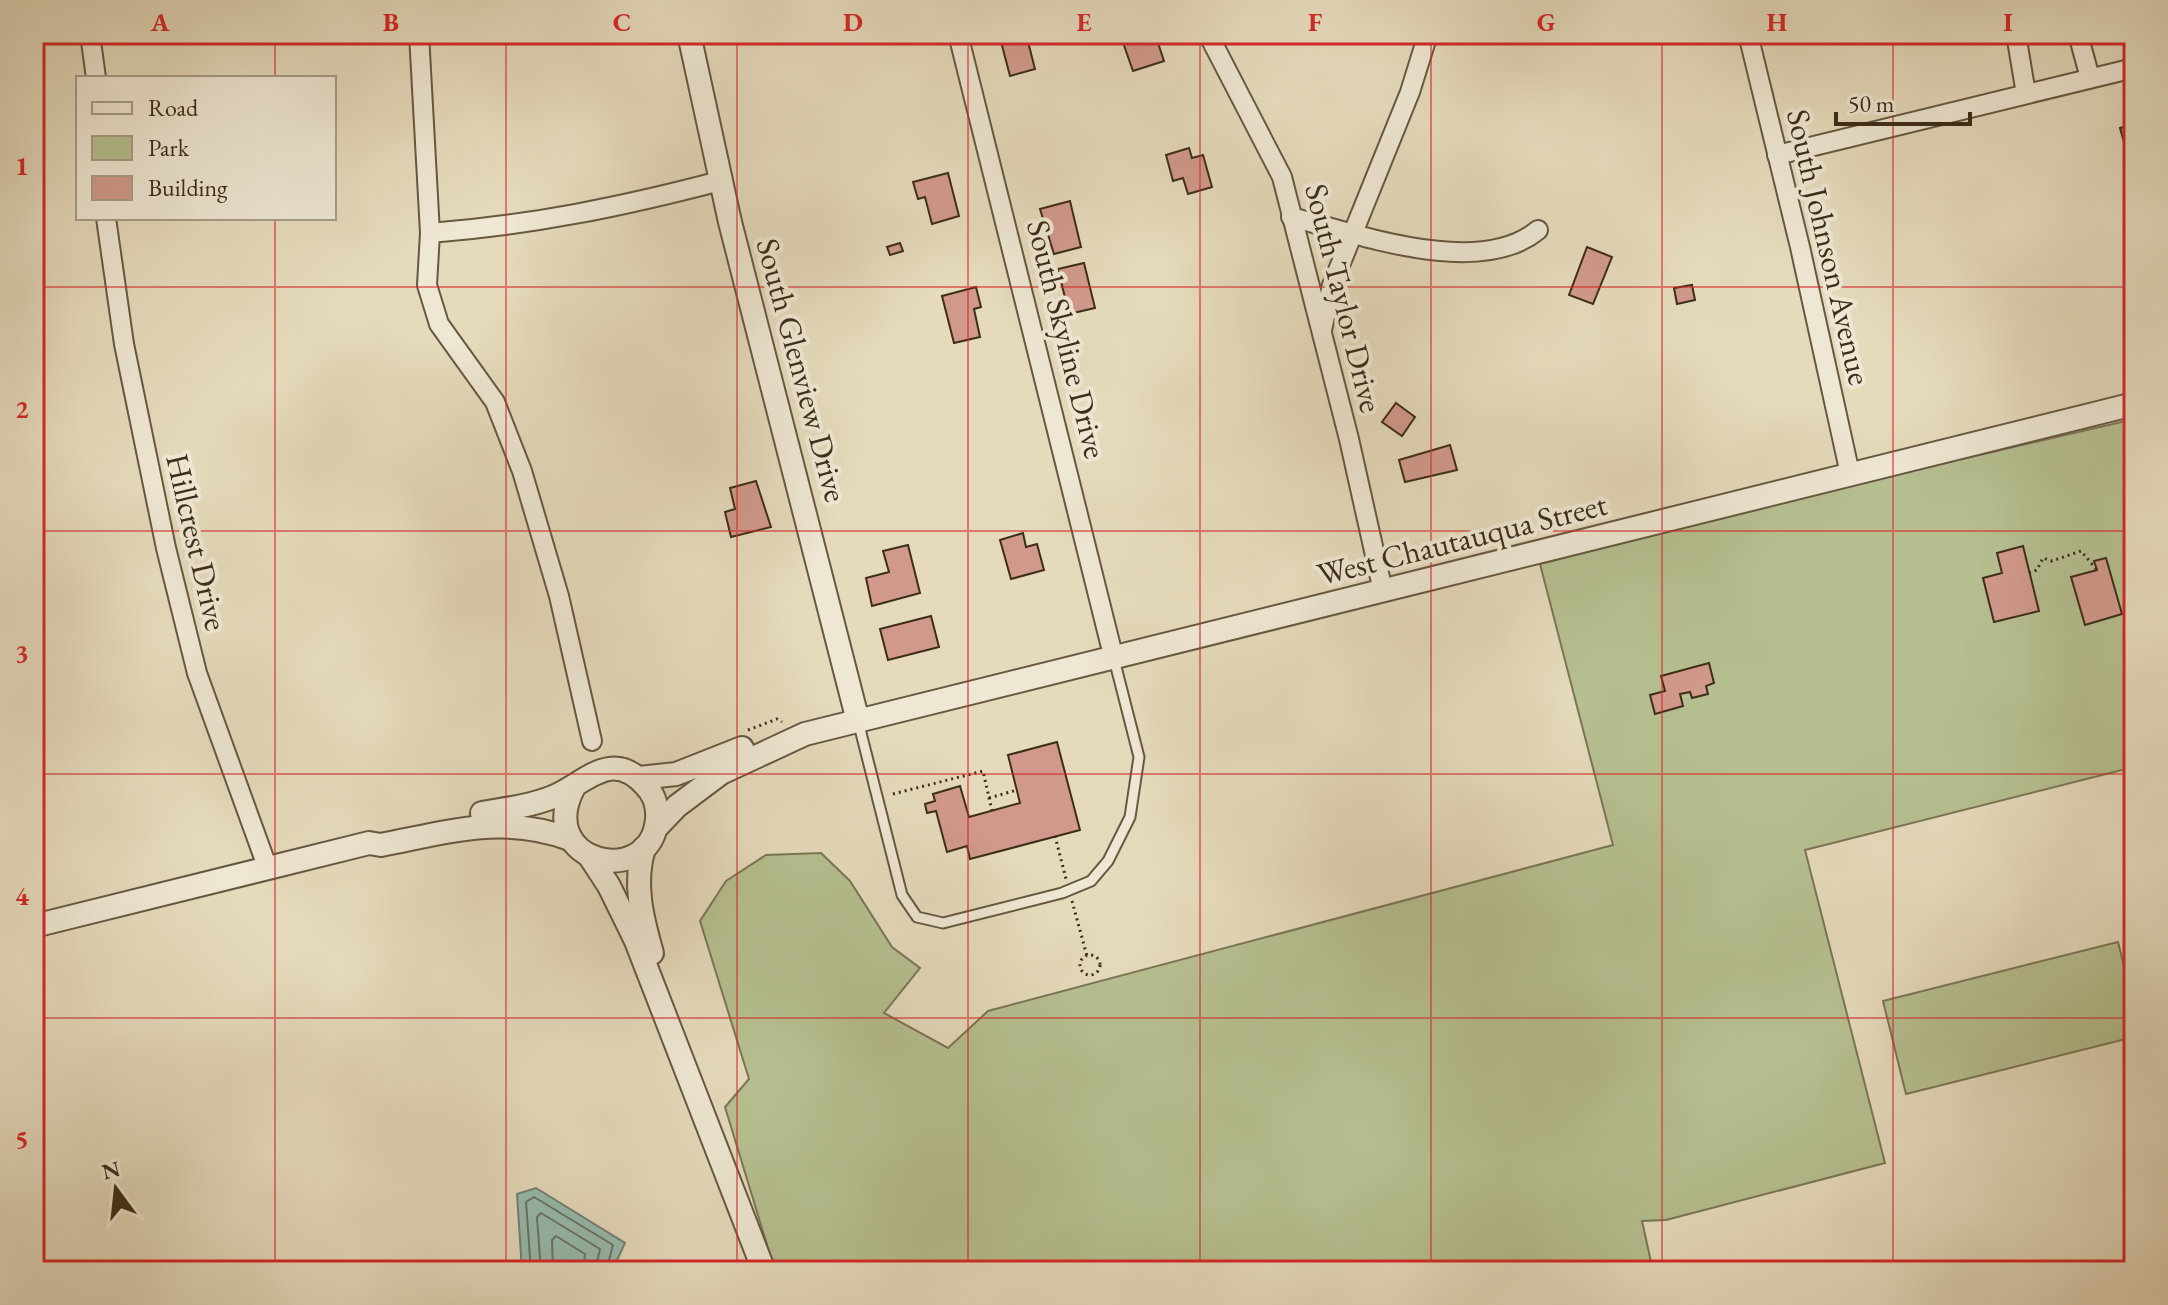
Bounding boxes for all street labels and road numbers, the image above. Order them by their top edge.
street label: South Johnson Avenue [1777,105,1881,389]
street label: South Taylor Drive [1295,179,1393,417]
street label: South Skyline Drive [1017,216,1117,462]
street label: South Glenview Drive [747,234,857,506]
street label: Hillcrest Drive [156,450,238,634]
street label: West Chautauqua Street [1313,483,1611,595]

